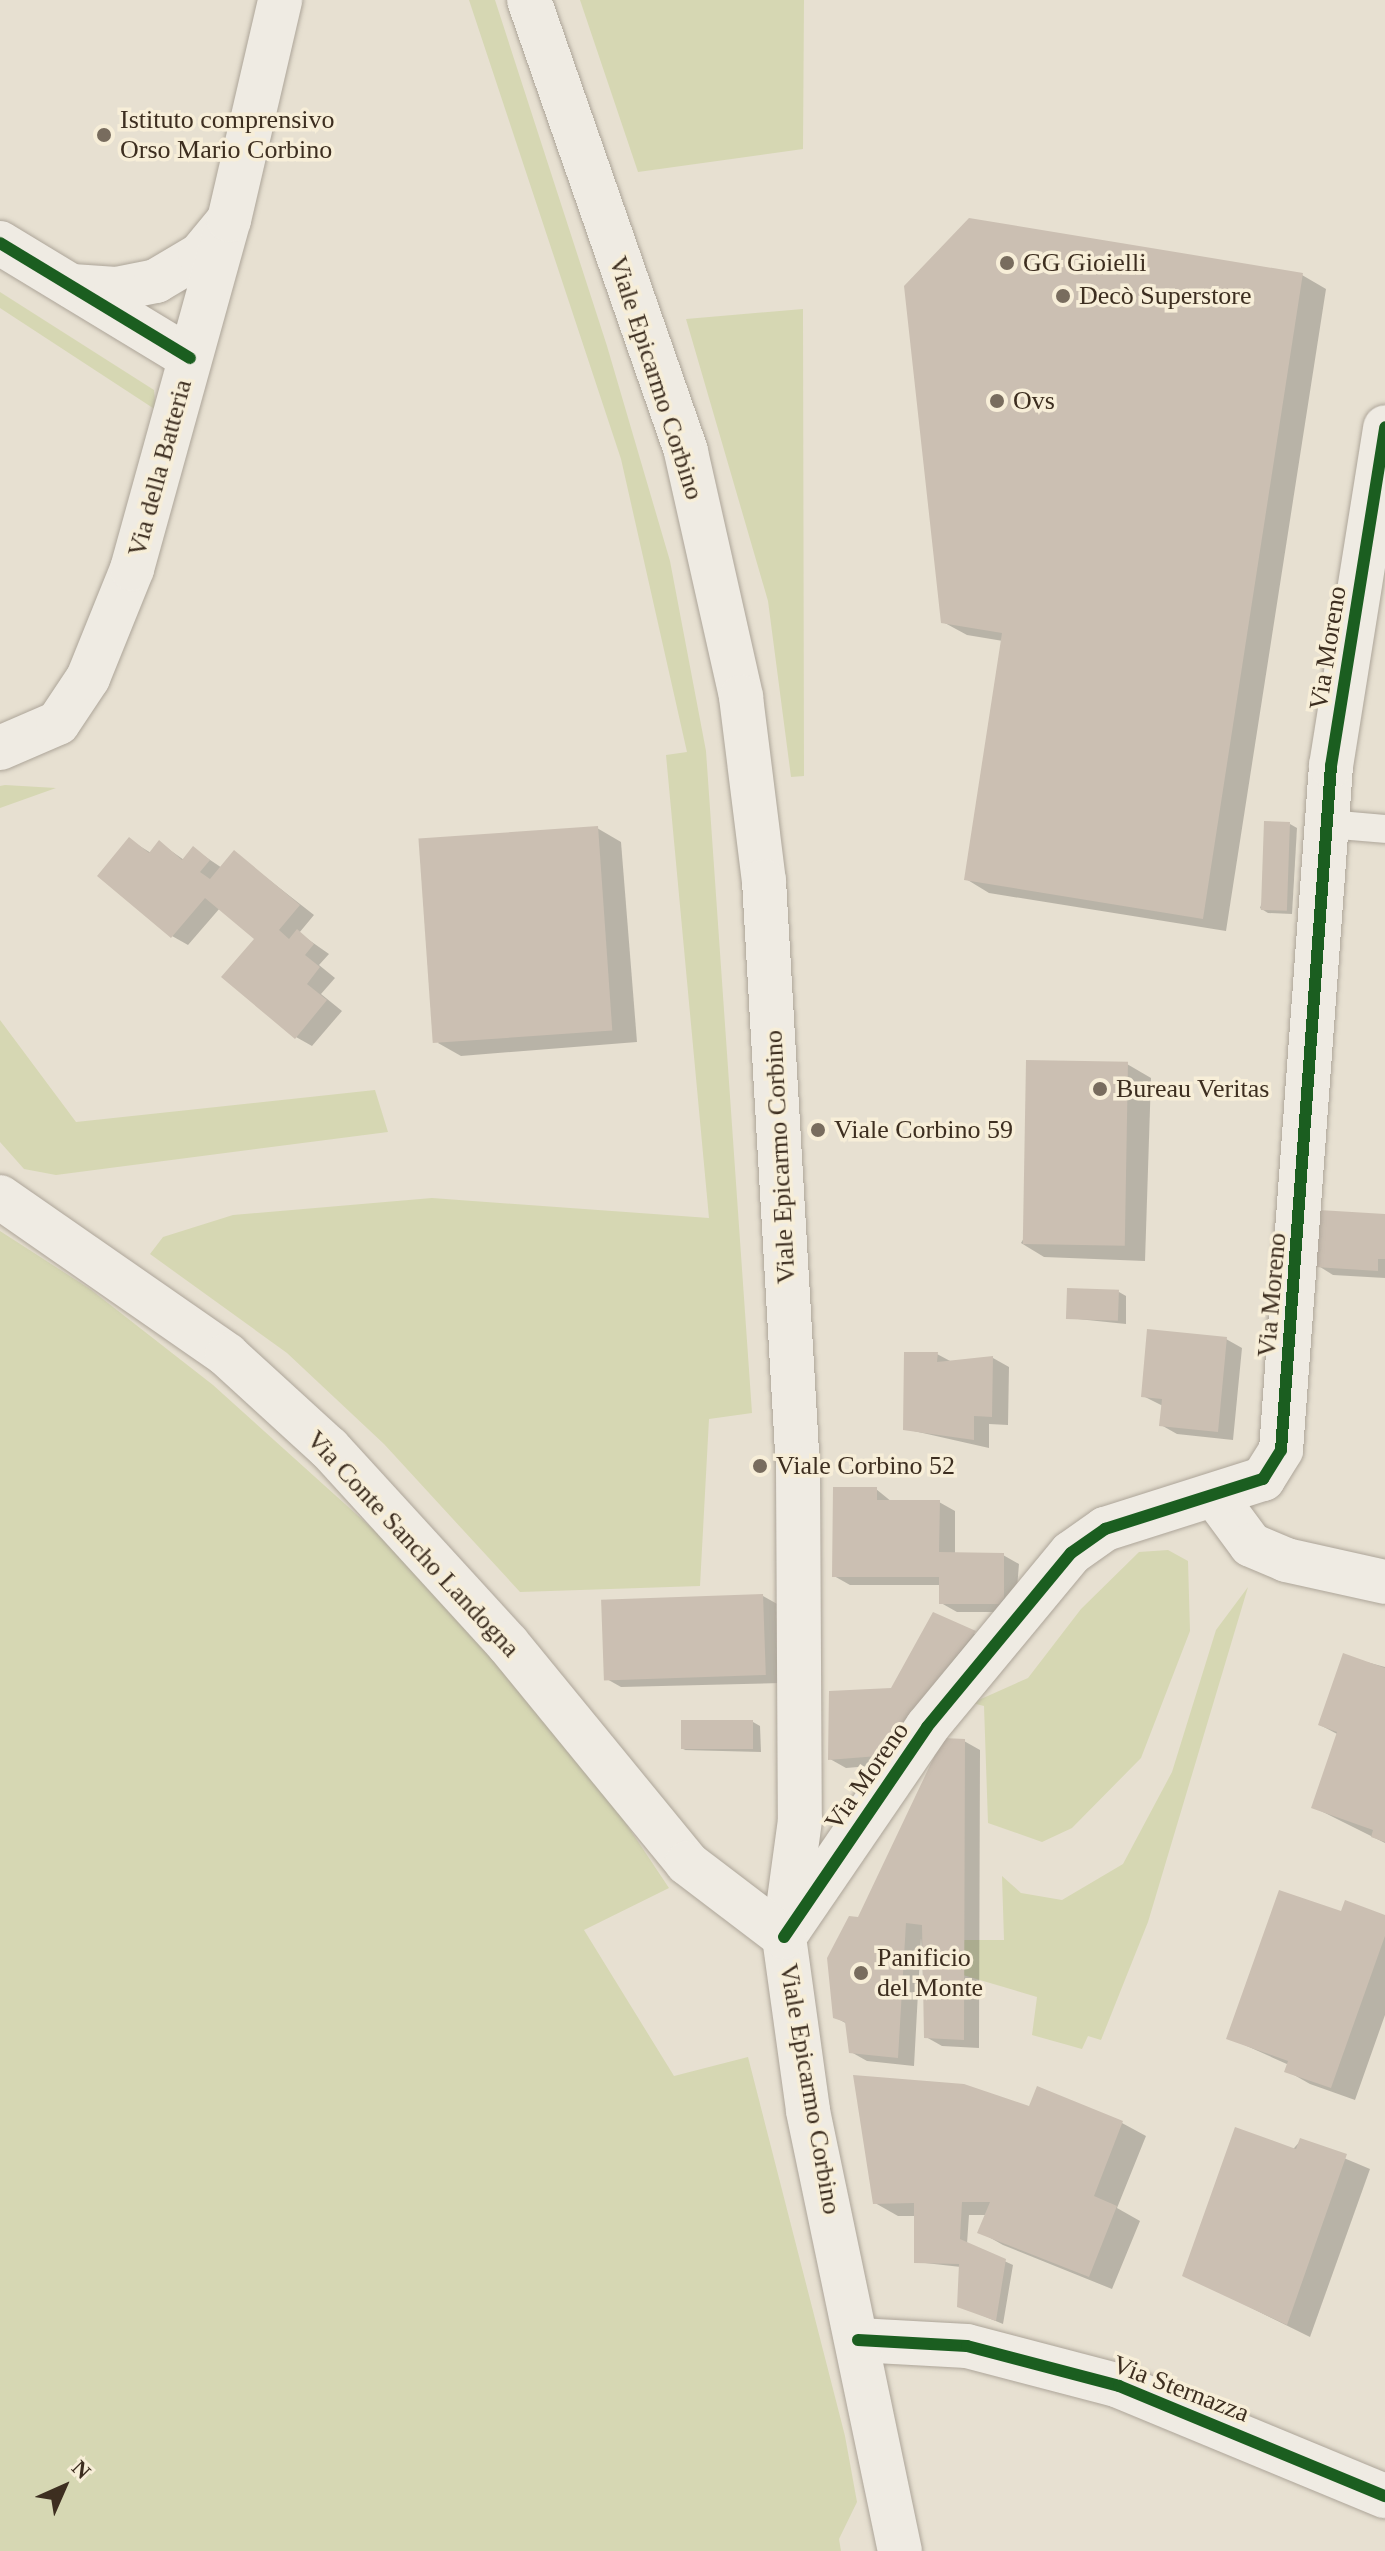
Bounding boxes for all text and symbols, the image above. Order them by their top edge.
place label: Istituto comprensivo Orso Mario Corbino [120,104,334,166]
marker: Istituto comprensivo Orso Mario Corbino [95,126,113,144]
place label: GG Gioielli [1023,247,1146,279]
street label: Viale Epicarmo Corbino [602,252,710,504]
marker: GG Gioielli [998,254,1016,272]
place label: Decò Superstore [1079,280,1252,312]
marker: Decò Superstore [1054,287,1072,305]
street label: Via della Batteria [121,376,199,560]
place label: Ovs [1013,385,1055,417]
marker: Ovs [988,392,1006,410]
street label: Via Moreno [1303,584,1353,712]
street label: Viale Epicarmo Corbino [758,1029,802,1285]
place label: Bureau Veritas [1116,1073,1270,1105]
marker: Bureau Veritas [1091,1080,1109,1098]
place label: Viale Corbino 59 [834,1114,1013,1146]
marker: Viale Corbino 59 [809,1121,827,1139]
street label: Via Moreno [1251,1231,1293,1359]
street label: Via Conte Sancho Landogna [300,1424,526,1664]
place label: Viale Corbino 52 [776,1450,955,1482]
marker: Viale Corbino 52 [751,1457,769,1475]
street label: Via Moreno [818,1716,916,1836]
place label: Panificio del Monte [877,1942,983,2004]
street label: Viale Epicarmo Corbino [773,1961,847,2217]
marker: Panificio del Monte [852,1964,870,1982]
street label: Via Sternazza [1108,2349,1254,2429]
north arrow [24,2447,104,2527]
text: N [67,2455,96,2484]

